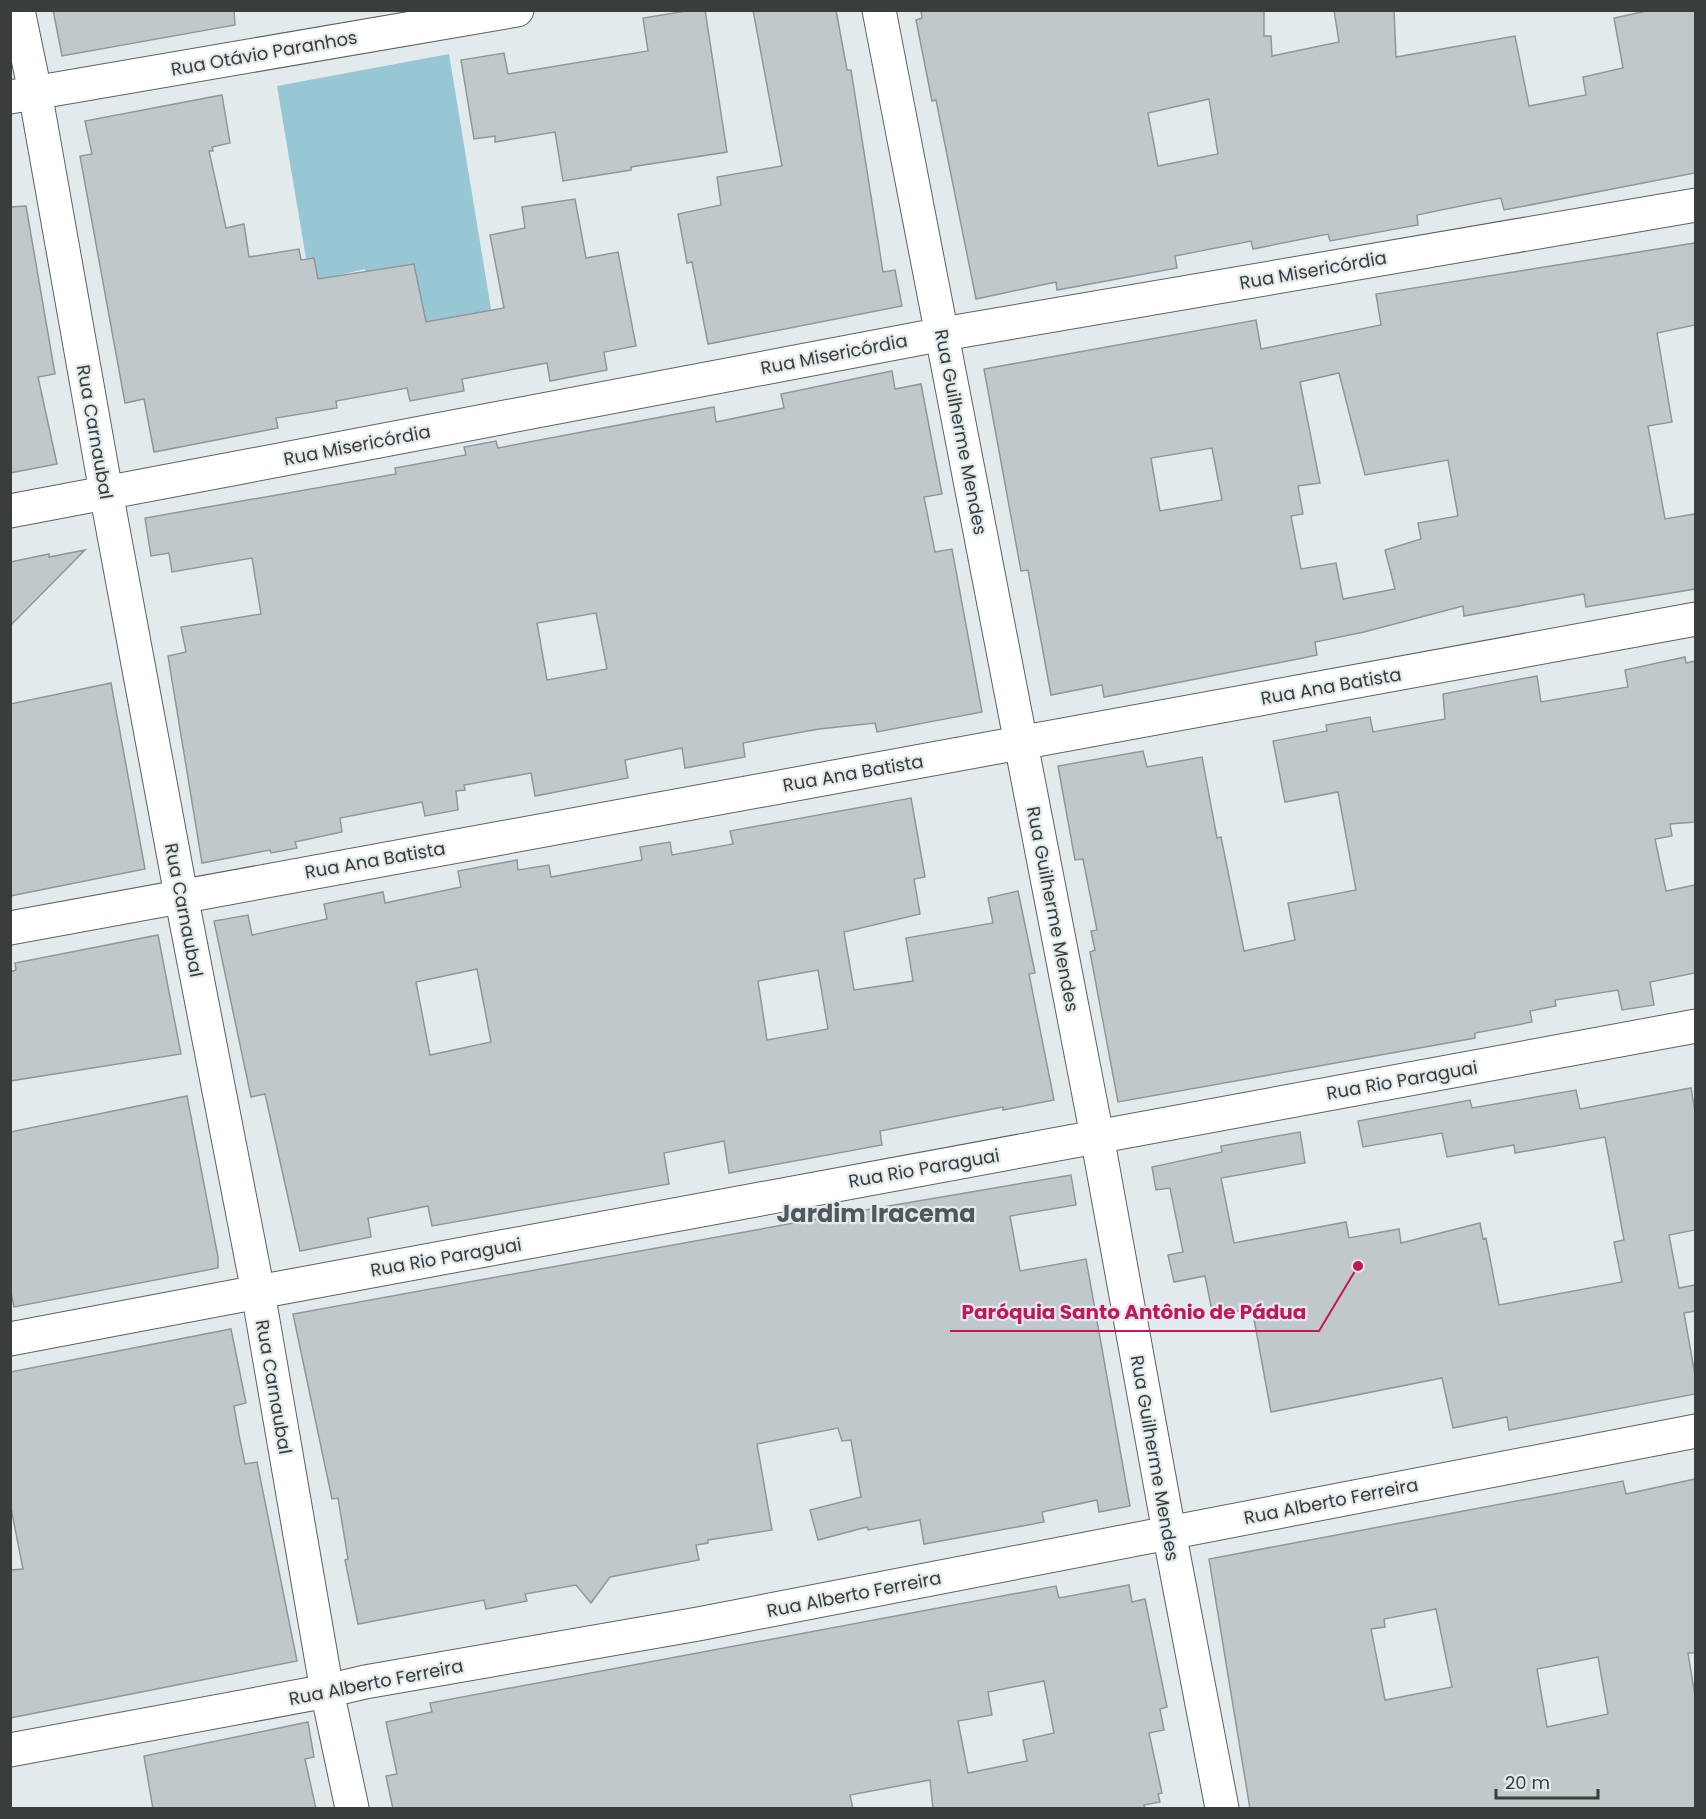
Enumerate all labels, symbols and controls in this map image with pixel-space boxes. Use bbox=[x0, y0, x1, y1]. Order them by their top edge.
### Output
street label: Rua Otávio Paranhos bbox=[169, 24, 359, 82]
street label: Rua Misericórdia bbox=[1237, 245, 1389, 295]
street label: Rua Guilherme Mendes bbox=[929, 327, 993, 537]
street label: Rua Misericórdia bbox=[758, 328, 910, 380]
street label: Rua Carnaubal bbox=[71, 363, 119, 501]
street label: Rua Misericórdia bbox=[281, 419, 433, 471]
street label: Rua Ana Batista bbox=[1259, 661, 1403, 711]
street label: Rua Ana Batista bbox=[781, 748, 925, 798]
street label: Rua Guilherme Mendes bbox=[1021, 804, 1085, 1014]
street label: Rua Ana Batista bbox=[303, 835, 447, 885]
street label: Rua Carnaubal bbox=[159, 841, 209, 979]
street label: Rua Rio Paraguai bbox=[1325, 1054, 1479, 1106]
street label: Rua Rio Paraguai bbox=[847, 1142, 1001, 1194]
district label: Jardim Iracema bbox=[777, 1197, 975, 1230]
street label: Rua Rio Paraguai bbox=[369, 1231, 523, 1283]
callout: Paróquia Santo Antônio de Pádua bbox=[950, 1293, 1319, 1331]
text: Paróquia Santo Antônio de Pádua bbox=[962, 1298, 1306, 1326]
street label: Rua Carnaubal bbox=[250, 1318, 298, 1456]
street label: Rua Guilherme Mendes bbox=[1125, 1353, 1185, 1563]
street label: Rua Alberto Ferreira bbox=[1242, 1472, 1420, 1530]
street label: Rua Alberto Ferreira bbox=[765, 1565, 943, 1623]
street label: Rua Alberto Ferreira bbox=[287, 1653, 465, 1711]
scale bar bbox=[1496, 1762, 1598, 1800]
text: 20 m bbox=[1505, 1770, 1550, 1795]

